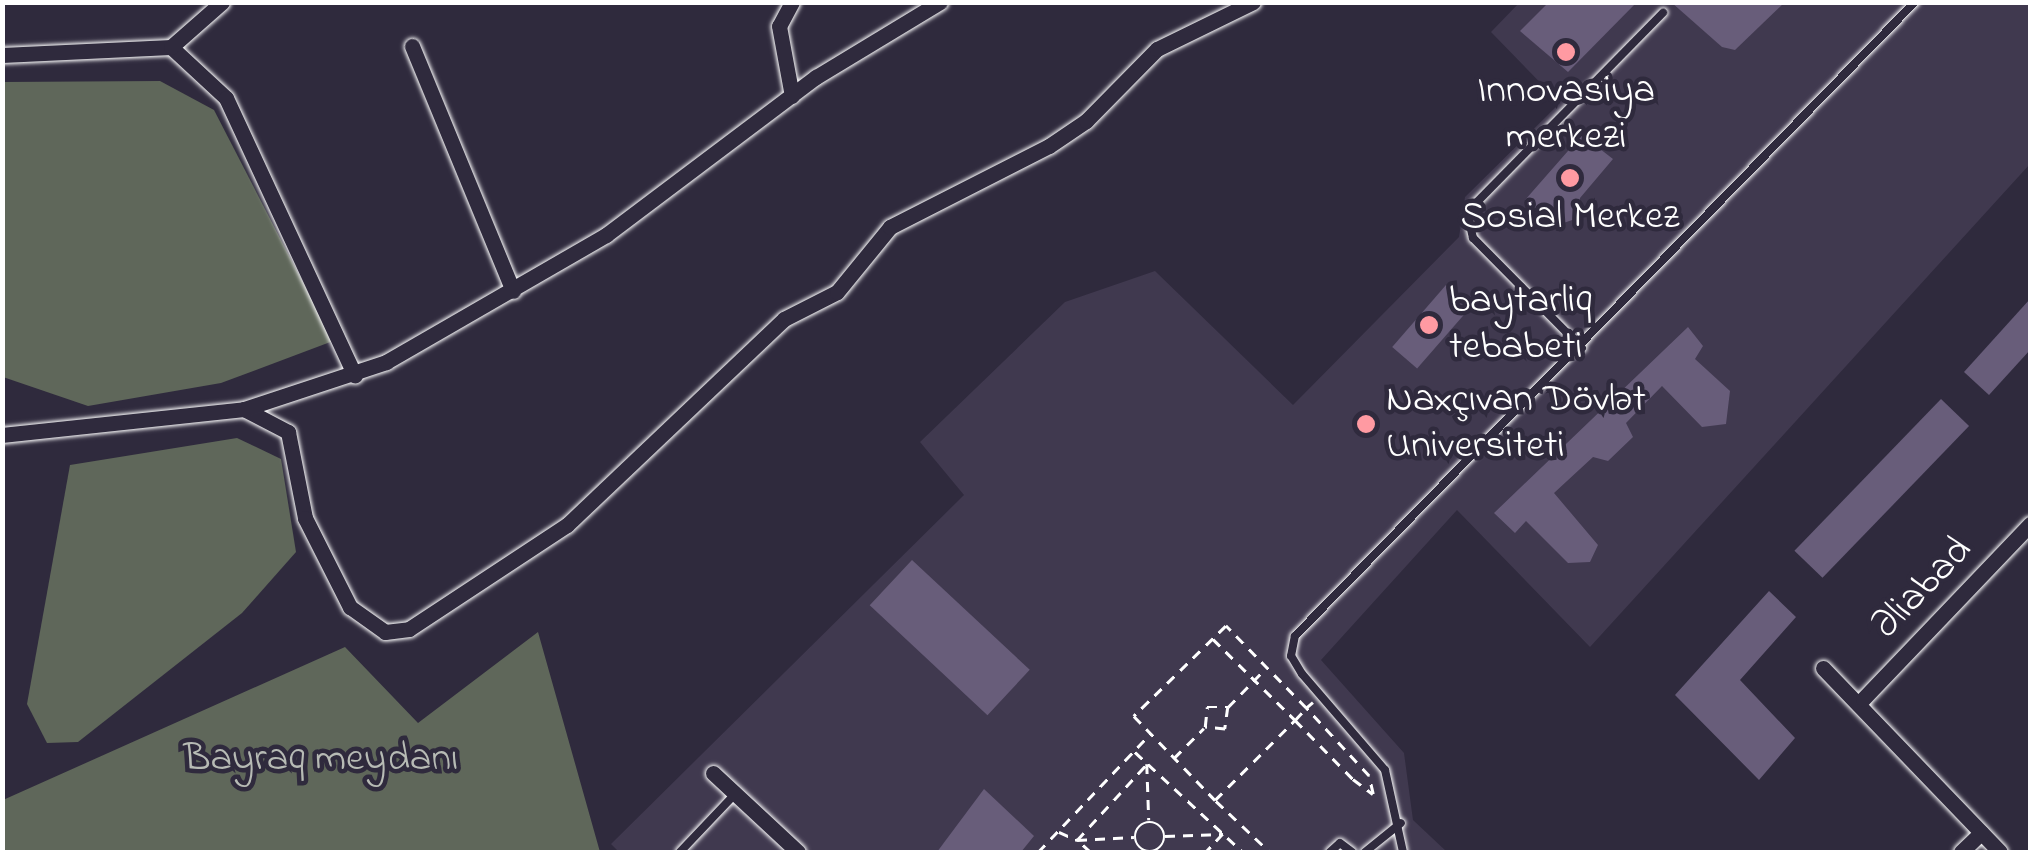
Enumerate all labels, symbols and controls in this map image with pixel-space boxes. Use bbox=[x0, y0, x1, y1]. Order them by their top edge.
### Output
marker: Innovasiya merkezi bbox=[1555, 41, 1577, 63]
place label: Innovasiya merkezi bbox=[1477, 68, 1655, 162]
marker: Sosial Merkez bbox=[1559, 167, 1581, 189]
place label: Sosial Merkez bbox=[1460, 194, 1680, 242]
place label: baytarliq tebabeti bbox=[1449, 278, 1592, 372]
marker: baytarliq tebabeti bbox=[1418, 314, 1440, 336]
place label: Naxçıvan Dövlət Universiteti bbox=[1386, 377, 1646, 471]
marker: Naxçıvan Dövlət Universiteti bbox=[1355, 413, 1377, 435]
street label: Əliabad bbox=[1863, 528, 1983, 650]
park label: Bayraq meydanı bbox=[184, 736, 458, 784]

